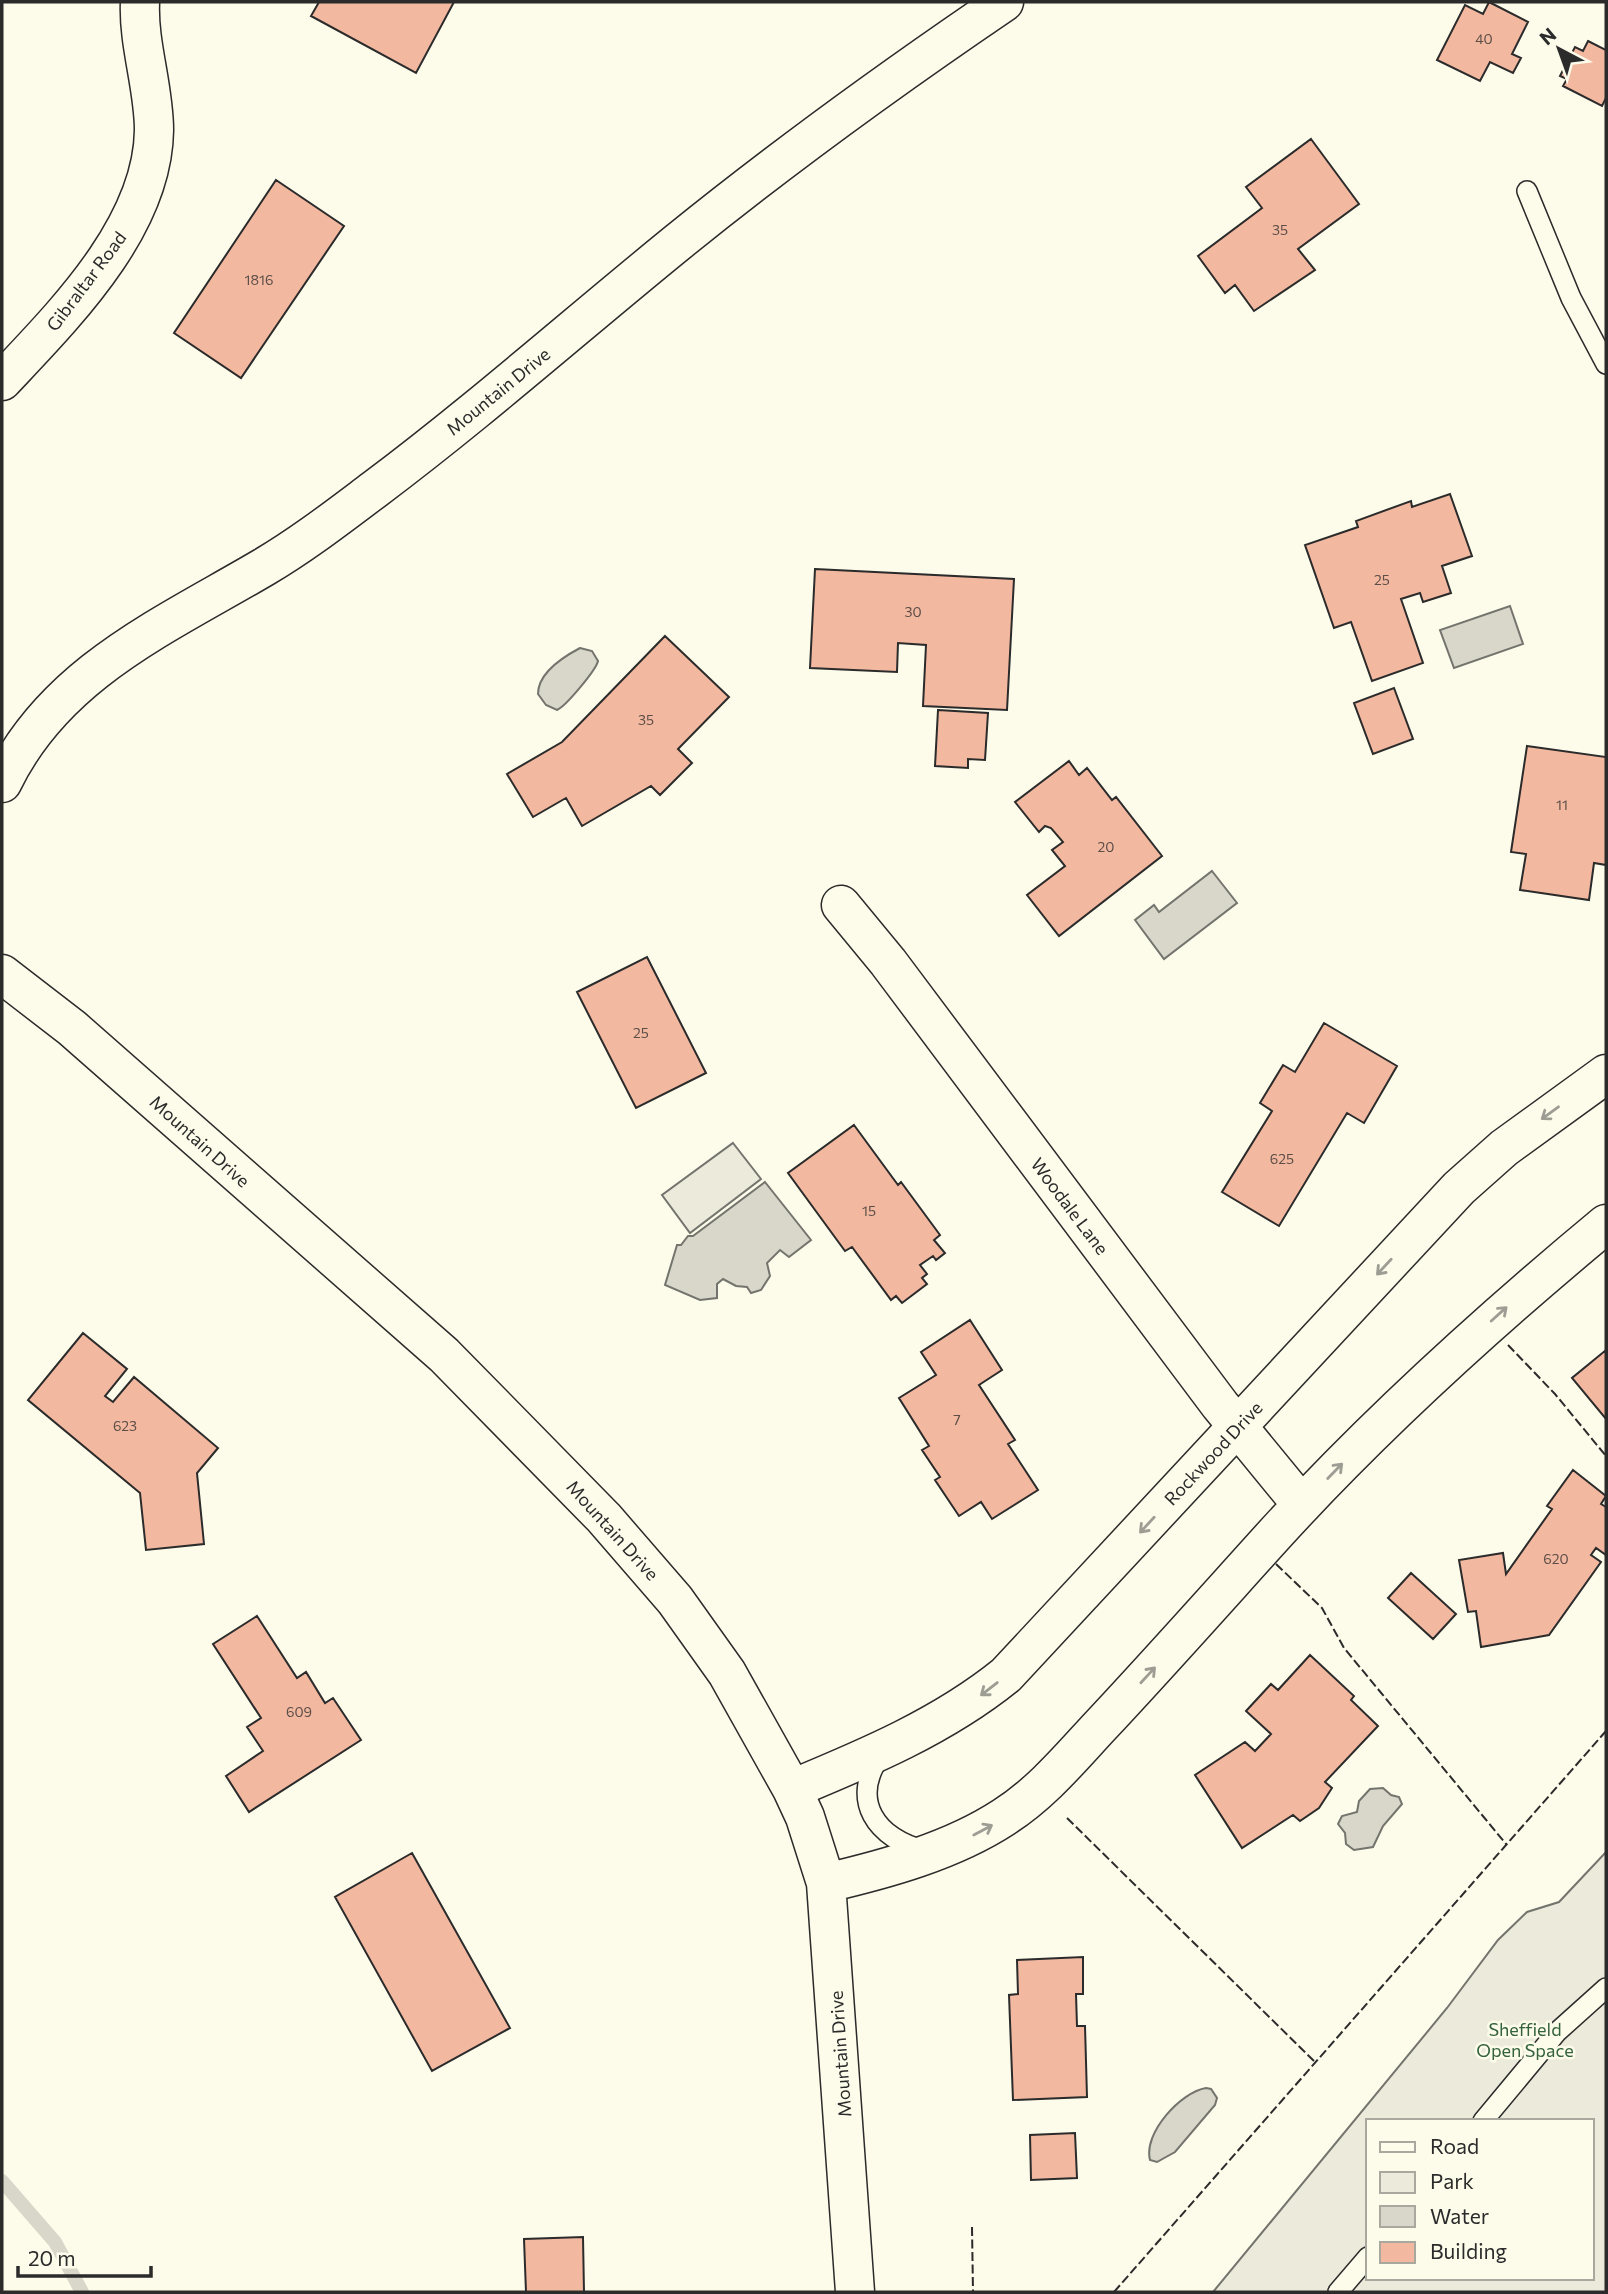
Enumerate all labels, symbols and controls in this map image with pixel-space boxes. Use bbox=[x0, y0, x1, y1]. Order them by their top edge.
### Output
north arrow bbox=[1524, 14, 1594, 84]
text: N bbox=[1535, 22, 1560, 49]
house number: 40 bbox=[1475, 30, 1493, 47]
house number: 35 bbox=[1272, 221, 1288, 238]
street label: Gibraltar Road bbox=[41, 227, 131, 335]
house number: 1816 bbox=[245, 271, 273, 288]
street label: Mountain Drive bbox=[442, 342, 554, 440]
house number: 25 bbox=[1374, 571, 1390, 588]
house number: 30 bbox=[904, 603, 922, 620]
house number: 35 bbox=[638, 711, 654, 728]
house number: 11 bbox=[1556, 796, 1568, 813]
house number: 20 bbox=[1098, 838, 1114, 855]
house number: 25 bbox=[633, 1024, 649, 1041]
street label: Mountain Drive bbox=[145, 1090, 255, 1192]
one-way arrow bbox=[1541, 1106, 1560, 1120]
house number: 625 bbox=[1270, 1150, 1294, 1167]
street label: Woodale Lane bbox=[1026, 1153, 1114, 1259]
house number: 15 bbox=[862, 1202, 876, 1219]
one-way arrow bbox=[1375, 1258, 1392, 1275]
one-way arrow bbox=[1490, 1305, 1507, 1322]
street label: Rockwood Drive bbox=[1159, 1397, 1267, 1509]
house number: 7 bbox=[953, 1411, 961, 1428]
house number: 623 bbox=[113, 1417, 137, 1434]
one-way arrow bbox=[1326, 1463, 1343, 1480]
street label: Mountain Drive bbox=[562, 1475, 664, 1585]
one-way arrow bbox=[1139, 1516, 1155, 1534]
house number: 620 bbox=[1543, 1550, 1569, 1567]
one-way arrow bbox=[1139, 1667, 1156, 1684]
one-way arrow bbox=[981, 1681, 999, 1696]
house number: 609 bbox=[286, 1703, 312, 1720]
one-way arrow bbox=[972, 1823, 993, 1836]
street label: Mountain Drive bbox=[825, 1990, 855, 2118]
park label: Sheffield Open Space bbox=[1476, 2018, 1574, 2061]
legend bbox=[1366, 2119, 1594, 2280]
text: Road bbox=[1430, 2133, 1479, 2158]
text: Park bbox=[1430, 2168, 1474, 2193]
text: Water bbox=[1430, 2203, 1489, 2228]
scale bar bbox=[18, 2234, 150, 2278]
text: Building bbox=[1430, 2238, 1507, 2263]
text: 20 m bbox=[28, 2245, 76, 2270]

